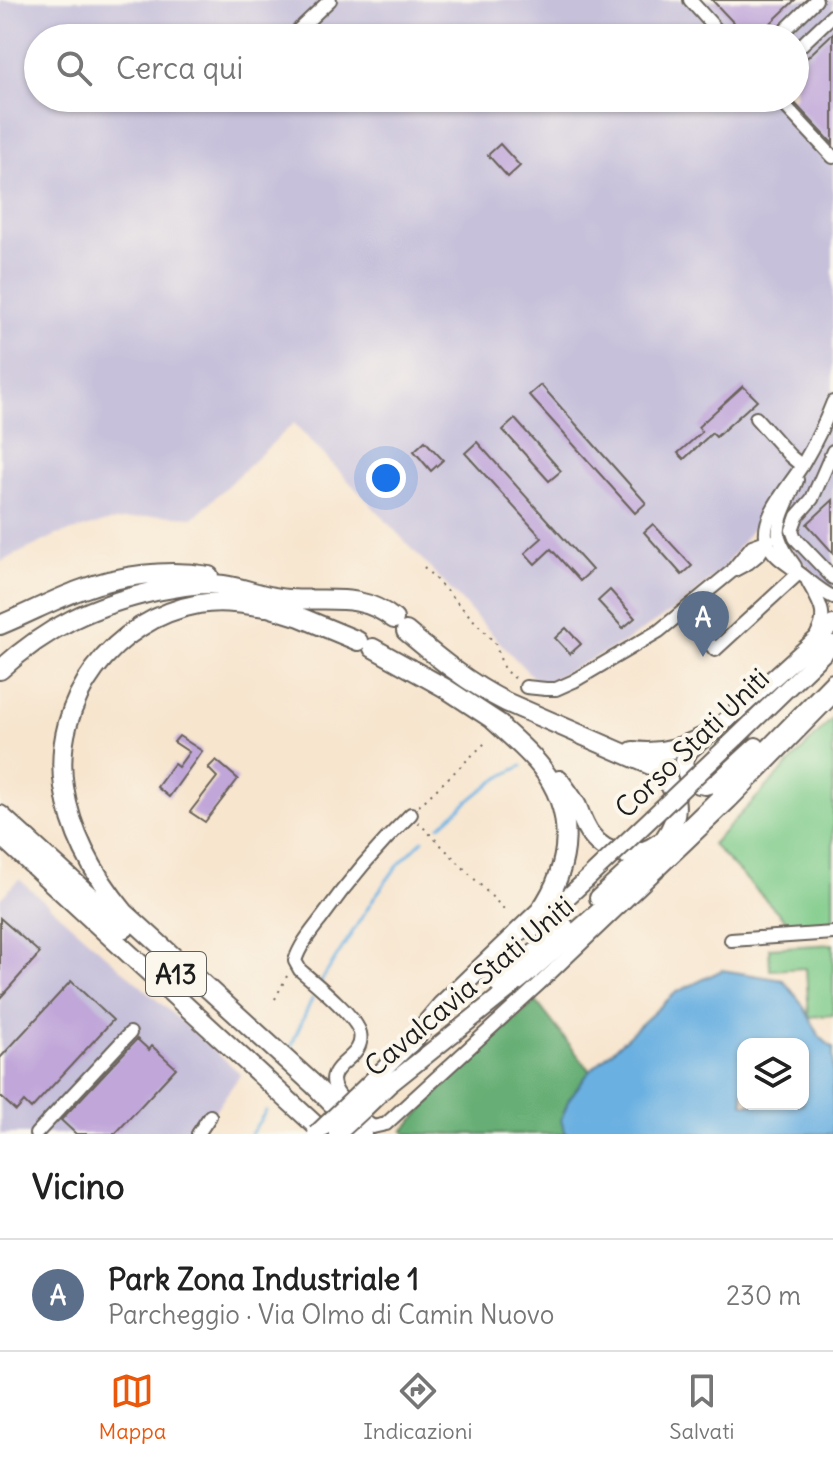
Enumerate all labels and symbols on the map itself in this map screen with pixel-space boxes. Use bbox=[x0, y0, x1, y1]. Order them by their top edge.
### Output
your location bbox=[366, 458, 406, 498]
pin: A bbox=[677, 591, 729, 657]
street label: Corso Stati Uniti bbox=[607, 660, 777, 826]
street label: Cavalcavia Stati Uniti bbox=[357, 888, 581, 1084]
road number: A13 bbox=[146, 952, 206, 996]

